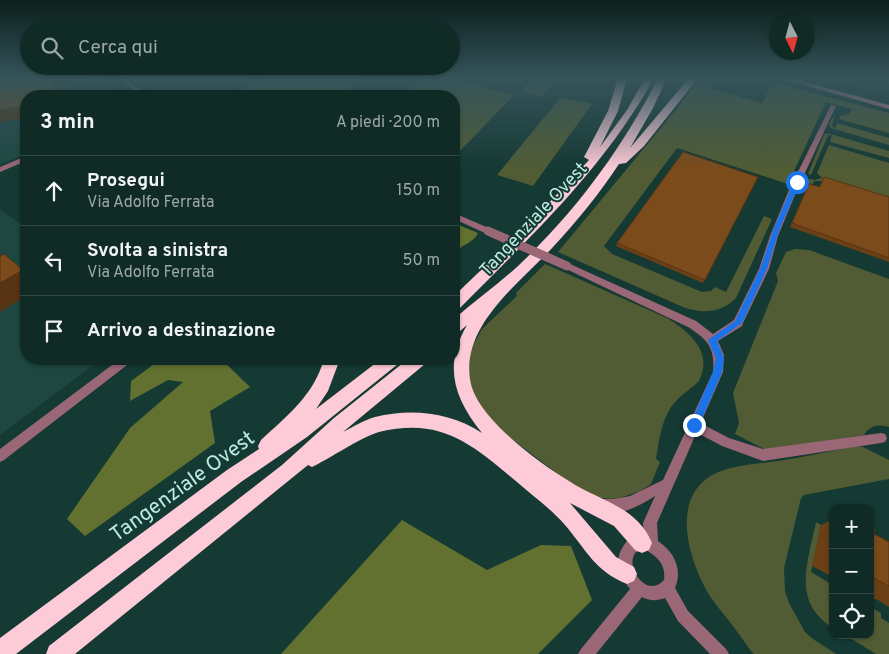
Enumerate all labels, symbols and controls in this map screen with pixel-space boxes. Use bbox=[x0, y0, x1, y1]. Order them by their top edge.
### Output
north arrow bbox=[769, 15, 814, 60]
search box bbox=[20, 20, 460, 75]
icon: search bbox=[38, 34, 66, 62]
text: Cerca qui bbox=[78, 36, 158, 60]
text: 3 min bbox=[40, 109, 95, 136]
text: A piedi · 200 m bbox=[336, 113, 440, 133]
street label: Tangenziale Ovest bbox=[475, 158, 593, 282]
text: Prosegui bbox=[87, 169, 165, 193]
route start bbox=[786, 171, 809, 194]
icon: ahead bbox=[40, 177, 68, 205]
text: 150 m bbox=[397, 181, 440, 201]
text: Via Adolfo Ferrata bbox=[87, 193, 214, 213]
text: Svolta a sinistra bbox=[87, 239, 228, 263]
icon: left bbox=[40, 247, 68, 275]
text: 50 m bbox=[403, 251, 440, 271]
text: Via Adolfo Ferrata bbox=[87, 263, 214, 283]
icon: arrive bbox=[40, 317, 68, 345]
text: Arrivo a destinazione bbox=[87, 319, 276, 343]
route end bbox=[683, 414, 706, 437]
street label: Tangenziale Ovest bbox=[105, 426, 261, 549]
map controls bbox=[829, 504, 874, 639]
button: + bbox=[829, 504, 874, 549]
button: − bbox=[829, 549, 874, 594]
button: locate bbox=[829, 594, 874, 639]

